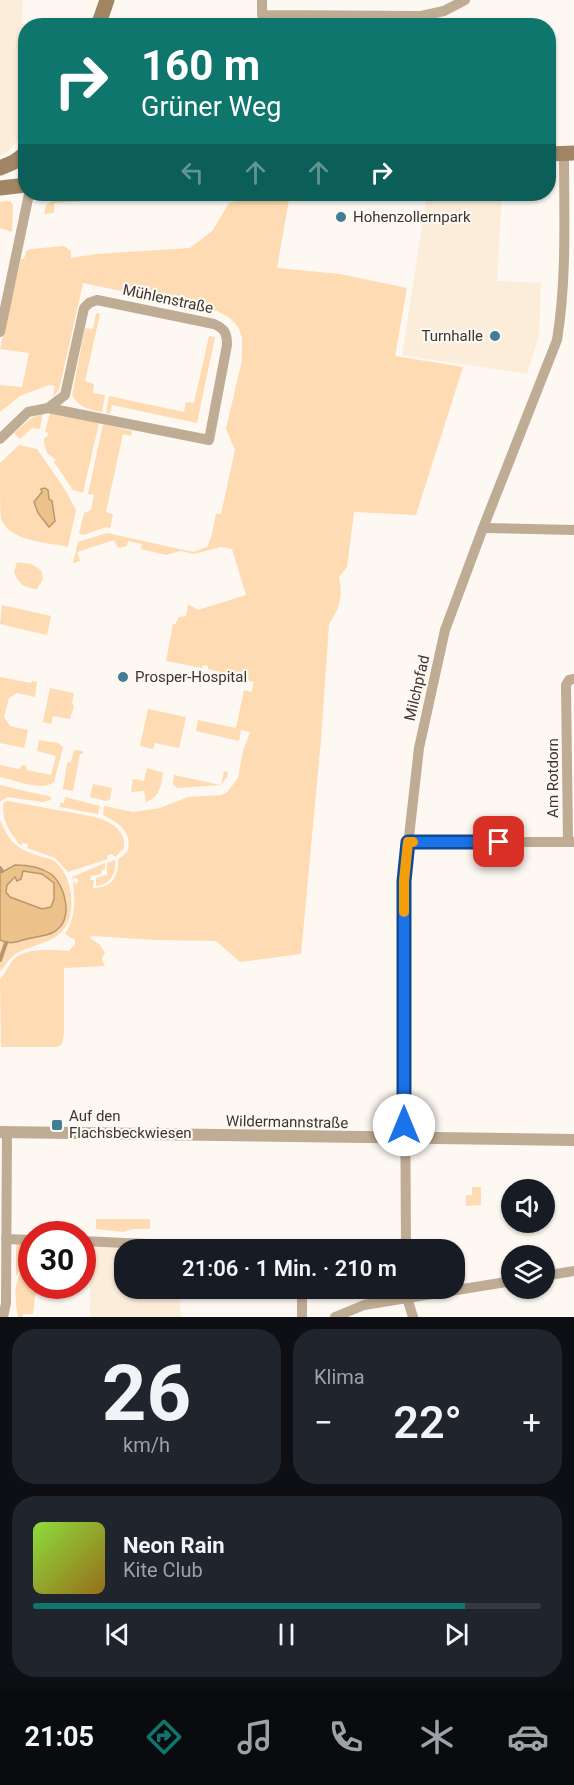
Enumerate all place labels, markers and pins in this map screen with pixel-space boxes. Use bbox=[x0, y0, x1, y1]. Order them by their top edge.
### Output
place label: Hohenzollernpark bbox=[353, 208, 471, 226]
marker: Hohenzollernpark bbox=[334, 210, 348, 224]
place label: Turnhalle bbox=[421, 327, 483, 345]
marker: Turnhalle bbox=[488, 329, 502, 343]
place label: Prosper-Hospital bbox=[135, 668, 247, 686]
marker: Prosper-Hospital bbox=[116, 670, 130, 684]
pin bbox=[473, 816, 524, 867]
place label: Auf den Flachsbeckwiesen bbox=[69, 1107, 192, 1142]
marker: Auf den Flachsbeckwiesen bbox=[50, 1118, 64, 1132]

